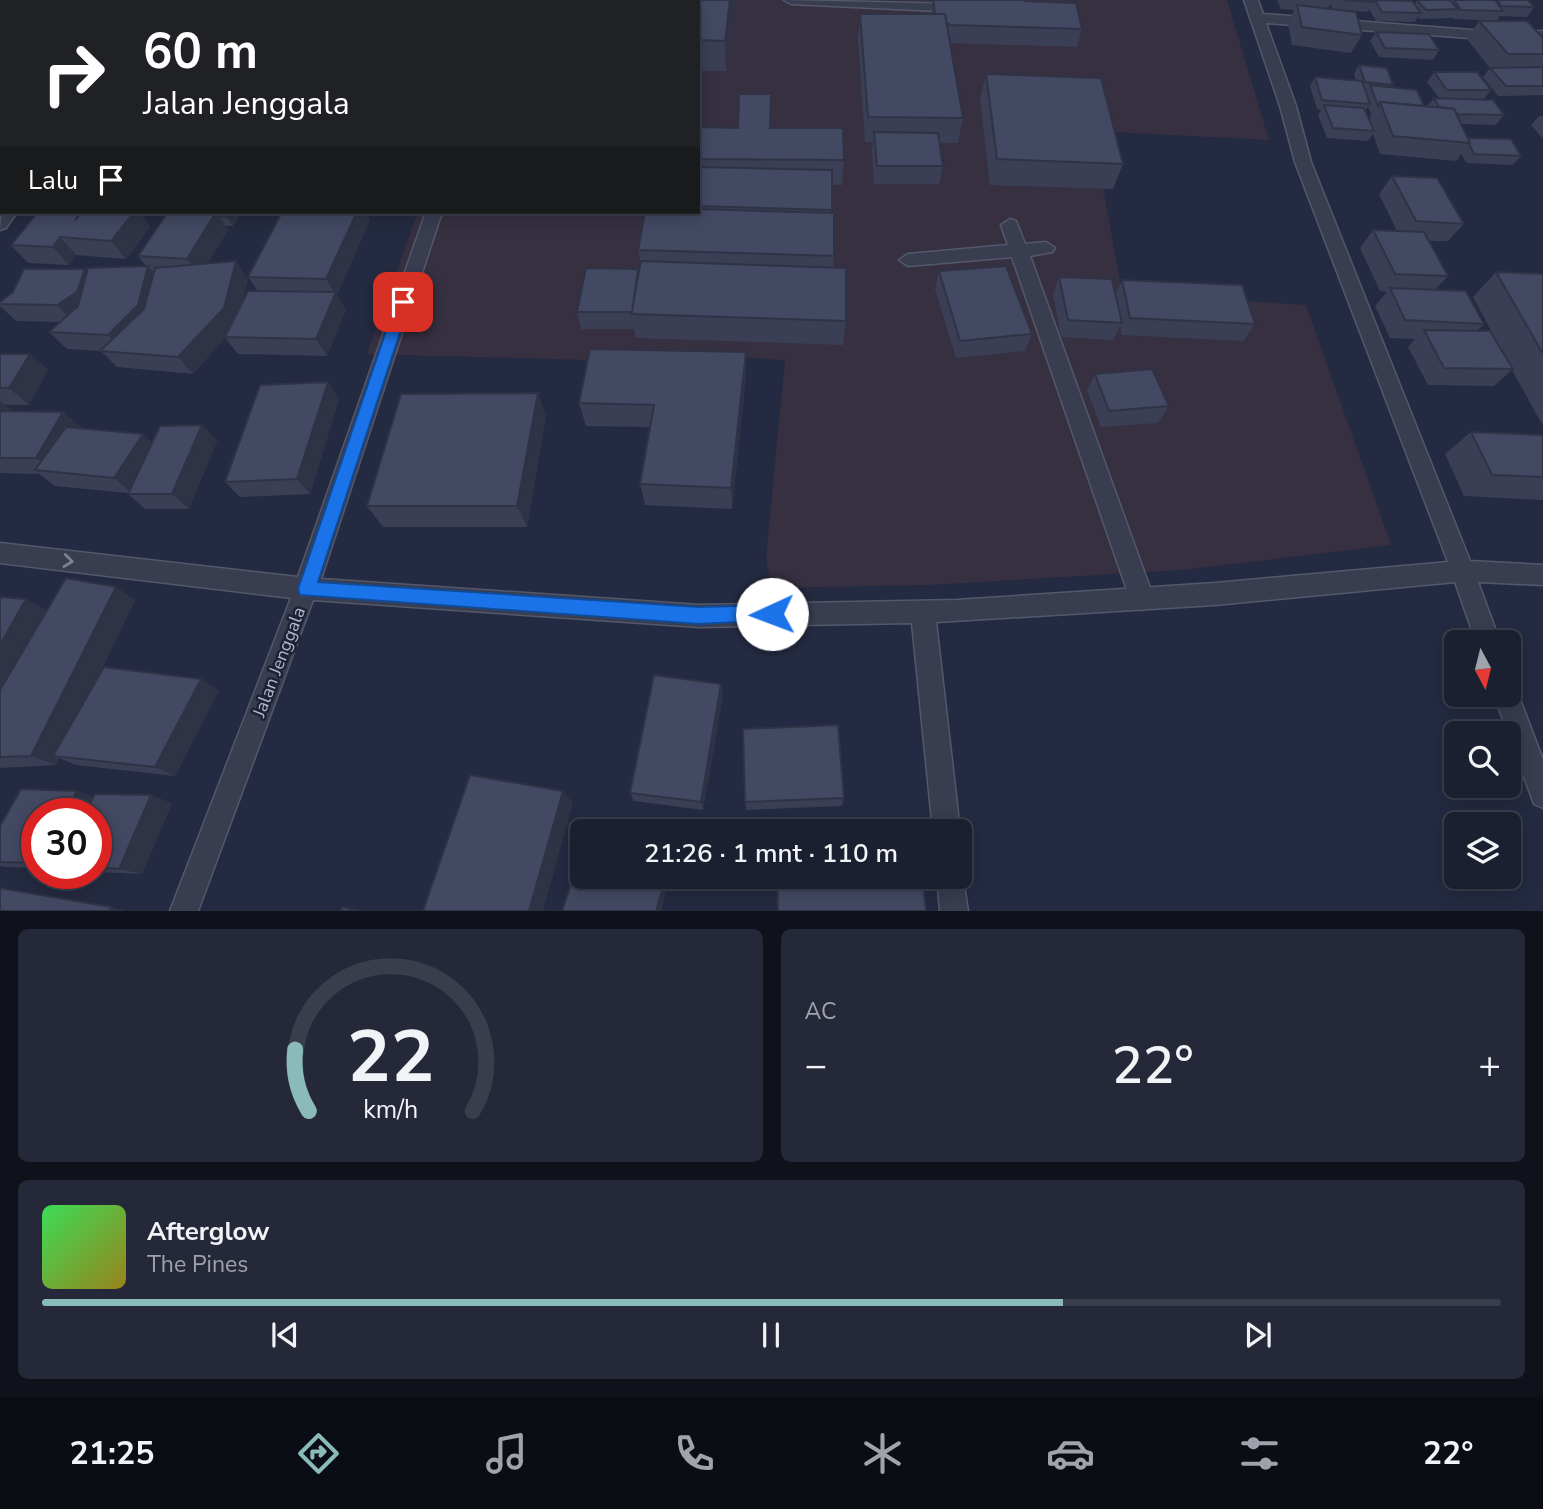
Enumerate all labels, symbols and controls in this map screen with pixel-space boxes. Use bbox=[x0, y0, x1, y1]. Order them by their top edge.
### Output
text: 60 m bbox=[143, 18, 258, 85]
icon: right bbox=[28, 28, 119, 119]
text: Jalan Jenggala bbox=[143, 82, 350, 125]
icon: arrive bbox=[92, 161, 130, 199]
text: Lalu bbox=[28, 163, 78, 198]
pin bbox=[373, 272, 433, 332]
icon: arrive bbox=[384, 283, 422, 321]
one-way arrow bbox=[62, 554, 74, 569]
position arrow bbox=[735, 577, 809, 651]
street label: Jalan Jenggala bbox=[247, 603, 311, 721]
north arrow bbox=[1444, 630, 1521, 707]
map controls bbox=[1444, 630, 1521, 889]
button: search bbox=[1444, 721, 1521, 798]
speed limit sign: 30 bbox=[21, 798, 112, 889]
button: layers bbox=[1444, 812, 1521, 889]
text: 21:26 · 1 mnt · 110 m bbox=[644, 836, 898, 871]
text: AC bbox=[805, 996, 836, 1027]
text: 22 bbox=[347, 1008, 434, 1108]
text: 22° bbox=[1112, 1030, 1194, 1101]
text: − bbox=[805, 1040, 827, 1091]
text: + bbox=[1478, 1040, 1501, 1091]
text: km/h bbox=[363, 1093, 418, 1127]
text: Afterglow bbox=[147, 1214, 270, 1249]
text: The Pines bbox=[147, 1249, 248, 1280]
icon: previous bbox=[266, 1316, 304, 1354]
icon: pause bbox=[752, 1316, 790, 1354]
icon: next bbox=[1239, 1316, 1277, 1354]
icon: directions bbox=[294, 1429, 343, 1478]
icon: music bbox=[482, 1429, 531, 1478]
icon: phone bbox=[670, 1429, 719, 1478]
icon: climate bbox=[858, 1429, 907, 1478]
icon: car bbox=[1046, 1429, 1095, 1478]
icon: filters bbox=[1235, 1429, 1284, 1478]
text: 21:25 bbox=[70, 1432, 154, 1475]
text: 22° bbox=[1423, 1432, 1473, 1475]

